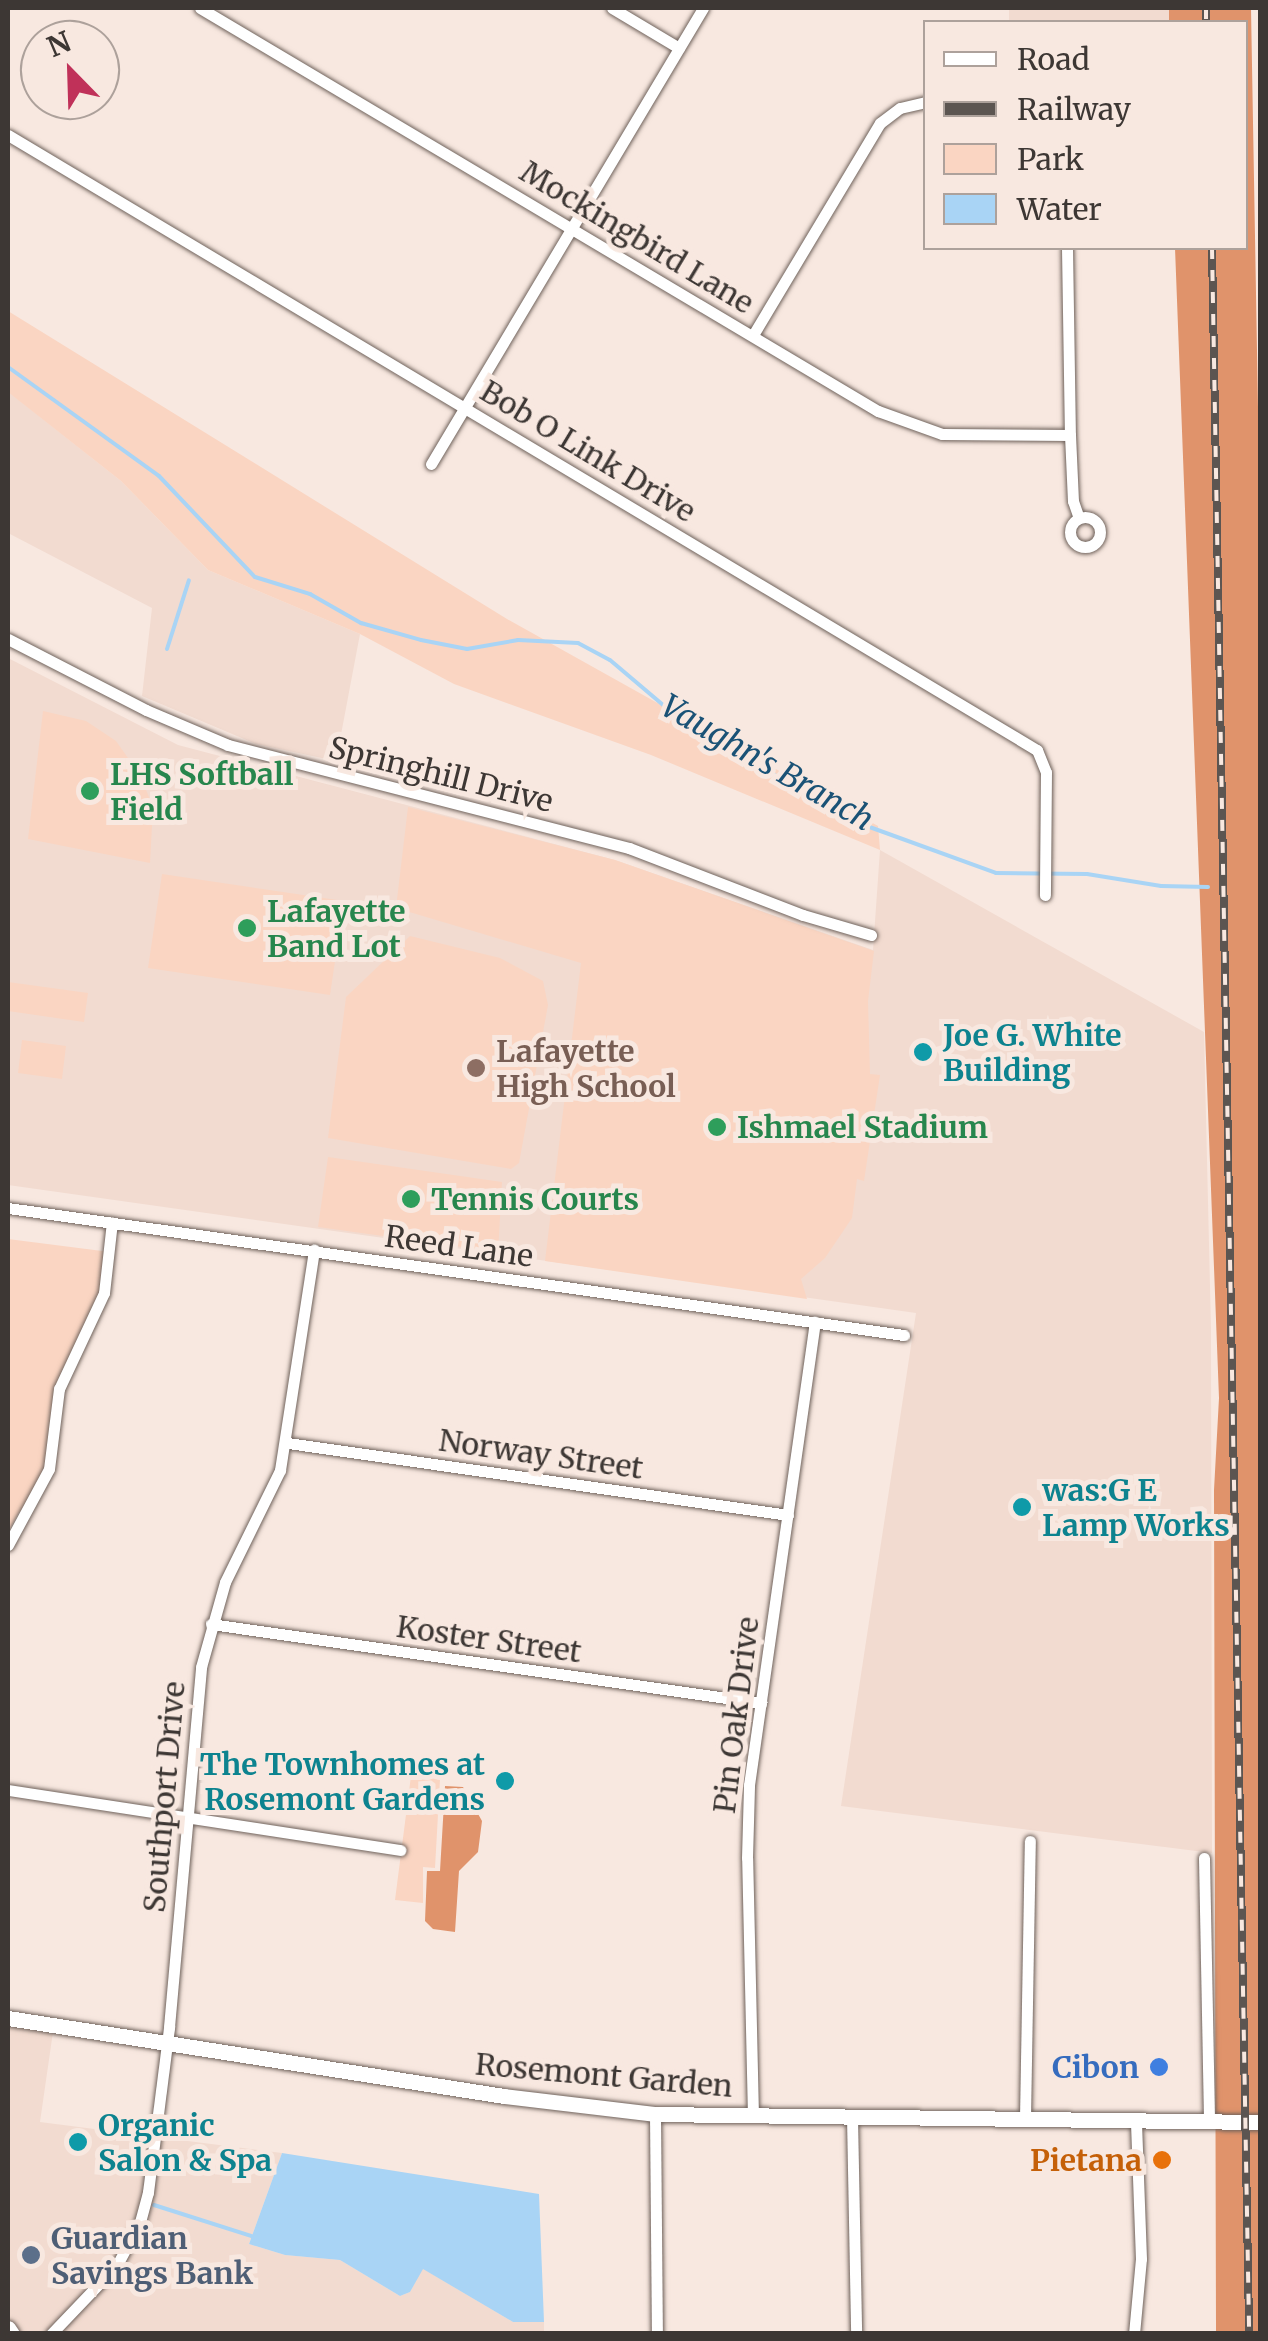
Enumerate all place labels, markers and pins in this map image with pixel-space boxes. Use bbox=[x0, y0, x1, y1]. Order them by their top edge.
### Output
place label: LHS Softball Field bbox=[110, 756, 293, 826]
marker: LHS Softball Field bbox=[79, 780, 101, 802]
place label: Lafayette Band Lot bbox=[267, 893, 406, 964]
marker: Lafayette Band Lot bbox=[236, 917, 258, 939]
place label: Joe G. White Building bbox=[943, 1017, 1121, 1088]
place label: Lafayette High School bbox=[496, 1033, 676, 1104]
marker: Joe G. White Building bbox=[912, 1041, 934, 1063]
marker: Lafayette High School bbox=[465, 1057, 487, 1079]
place label: Ishmael Stadium bbox=[737, 1109, 988, 1145]
marker: Ishmael Stadium bbox=[706, 1116, 728, 1138]
place label: Tennis Courts bbox=[431, 1181, 639, 1217]
marker: Tennis Courts bbox=[400, 1188, 422, 1210]
place label: was:G E Lamp Works bbox=[1042, 1472, 1230, 1542]
marker: was:G E Lamp Works bbox=[1011, 1496, 1033, 1518]
place label: The Townhomes at Rosemont Gardens bbox=[200, 1746, 485, 1816]
marker: The Townhomes at Rosemont Gardens bbox=[494, 1770, 516, 1792]
place label: Cibon bbox=[1052, 2049, 1139, 2085]
marker: Cibon bbox=[1148, 2056, 1170, 2078]
place label: Organic Salon & Spa bbox=[98, 2107, 272, 2178]
marker: Organic Salon & Spa bbox=[67, 2131, 89, 2153]
place label: Pietana bbox=[1030, 2142, 1142, 2178]
marker: Pietana bbox=[1151, 2149, 1173, 2171]
place label: Guardian Savings Bank bbox=[51, 2220, 253, 2290]
marker: Guardian Savings Bank bbox=[20, 2244, 42, 2266]

